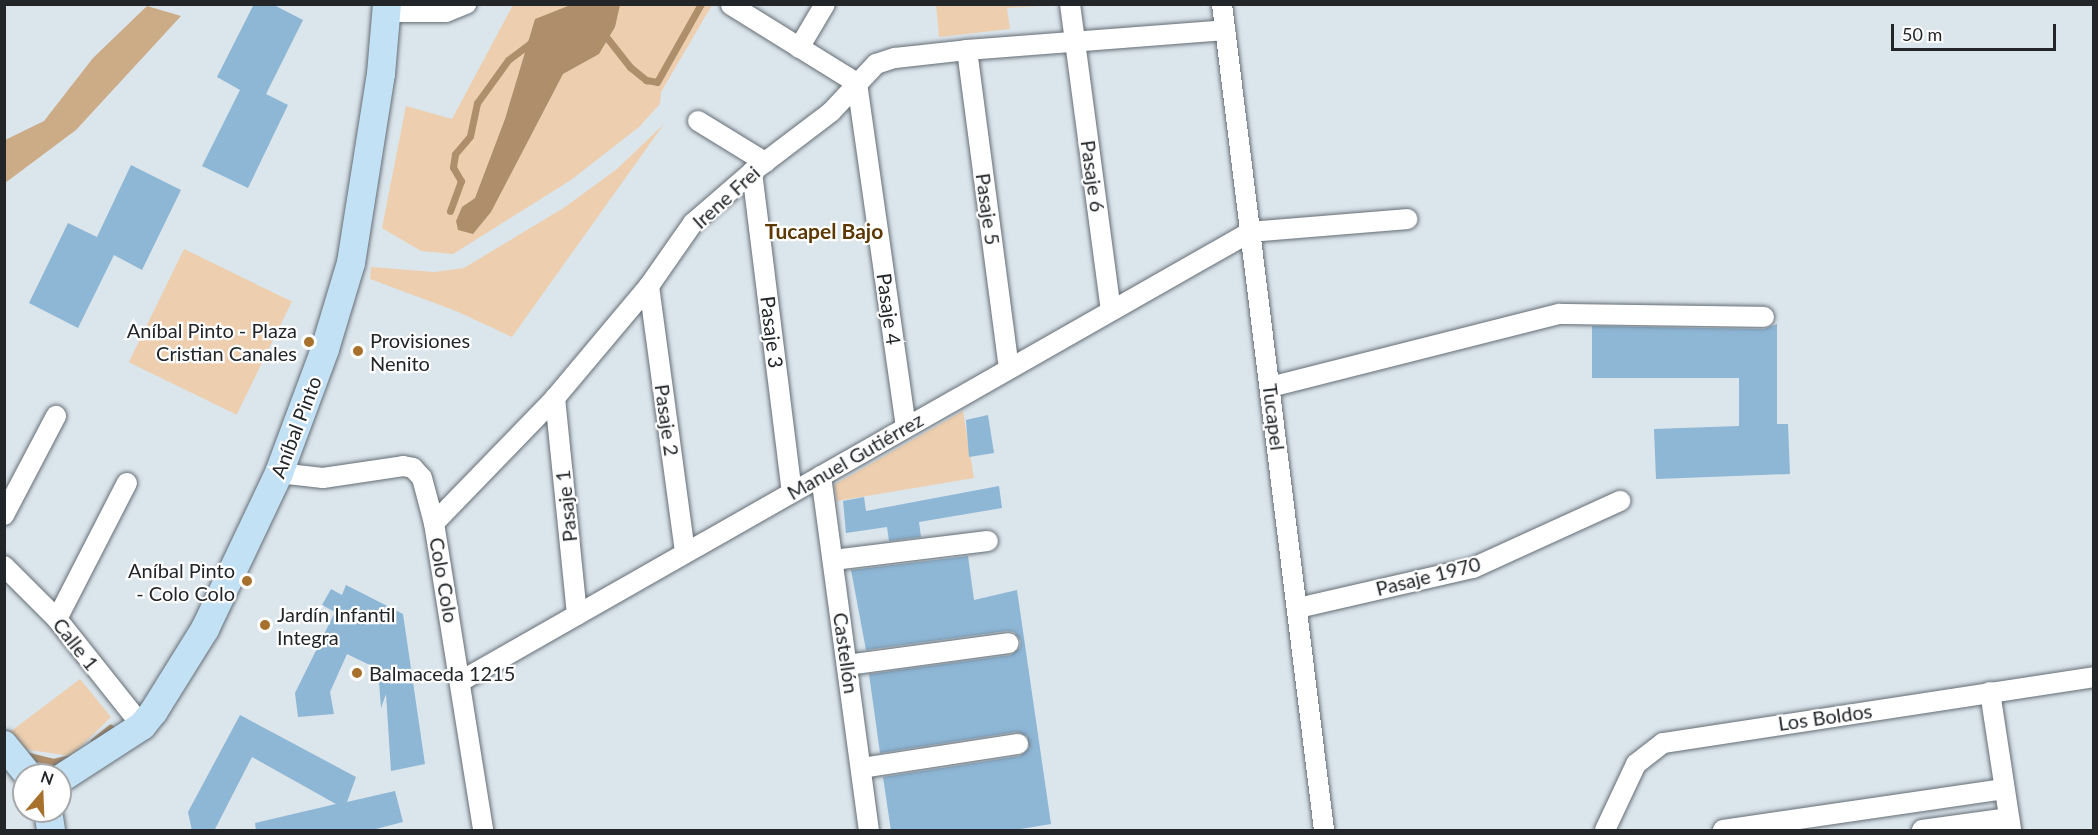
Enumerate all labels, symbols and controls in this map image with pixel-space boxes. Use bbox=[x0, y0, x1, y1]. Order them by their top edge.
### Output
scale bar bbox=[1894, 12, 2059, 50]
text: 50 m bbox=[1902, 23, 1942, 45]
street label: Pasaje 6 bbox=[1076, 139, 1110, 213]
street label: Irene Frei bbox=[687, 161, 765, 233]
street label: Pasaje 5 bbox=[971, 172, 1005, 246]
district label: Tucapel Bajo bbox=[765, 218, 883, 244]
street label: Pasaje 4 bbox=[872, 272, 906, 346]
street label: Pasaje 3 bbox=[756, 295, 788, 369]
place label: Aníbal Pinto - Plaza Cristian Canales bbox=[127, 318, 297, 365]
place label: Provisiones Nenito bbox=[370, 328, 470, 375]
marker: Aníbal Pinto - Plaza Cristian Canales bbox=[302, 335, 316, 349]
marker: Provisiones Nenito bbox=[351, 344, 365, 358]
street label: Aníbal Pinto bbox=[266, 373, 326, 481]
street label: Tucapel bbox=[1258, 382, 1290, 452]
street label: Pasaje 2 bbox=[650, 383, 684, 457]
street label: Manuel Gutiérrez bbox=[783, 407, 927, 505]
street label: Pasaje 1 bbox=[550, 469, 582, 543]
street label: Colo Colo bbox=[425, 535, 463, 625]
street label: Pasaje 1970 bbox=[1373, 551, 1483, 601]
place label: Aníbal Pinto - Colo Colo bbox=[128, 558, 235, 605]
marker: Aníbal Pinto - Colo Colo bbox=[240, 574, 254, 588]
place label: Jardín Infantil Integra bbox=[277, 602, 396, 649]
street label: Castellón bbox=[828, 611, 864, 695]
street label: Calle 1 bbox=[48, 613, 104, 675]
marker: Jardín Infantil Integra bbox=[258, 618, 272, 632]
place label: Balmaceda 1215 bbox=[369, 661, 515, 685]
marker: Balmaceda 1215 bbox=[350, 666, 364, 680]
street label: Los Boldos bbox=[1776, 699, 1874, 735]
north arrow bbox=[12, 763, 72, 823]
text: N bbox=[38, 766, 56, 788]

